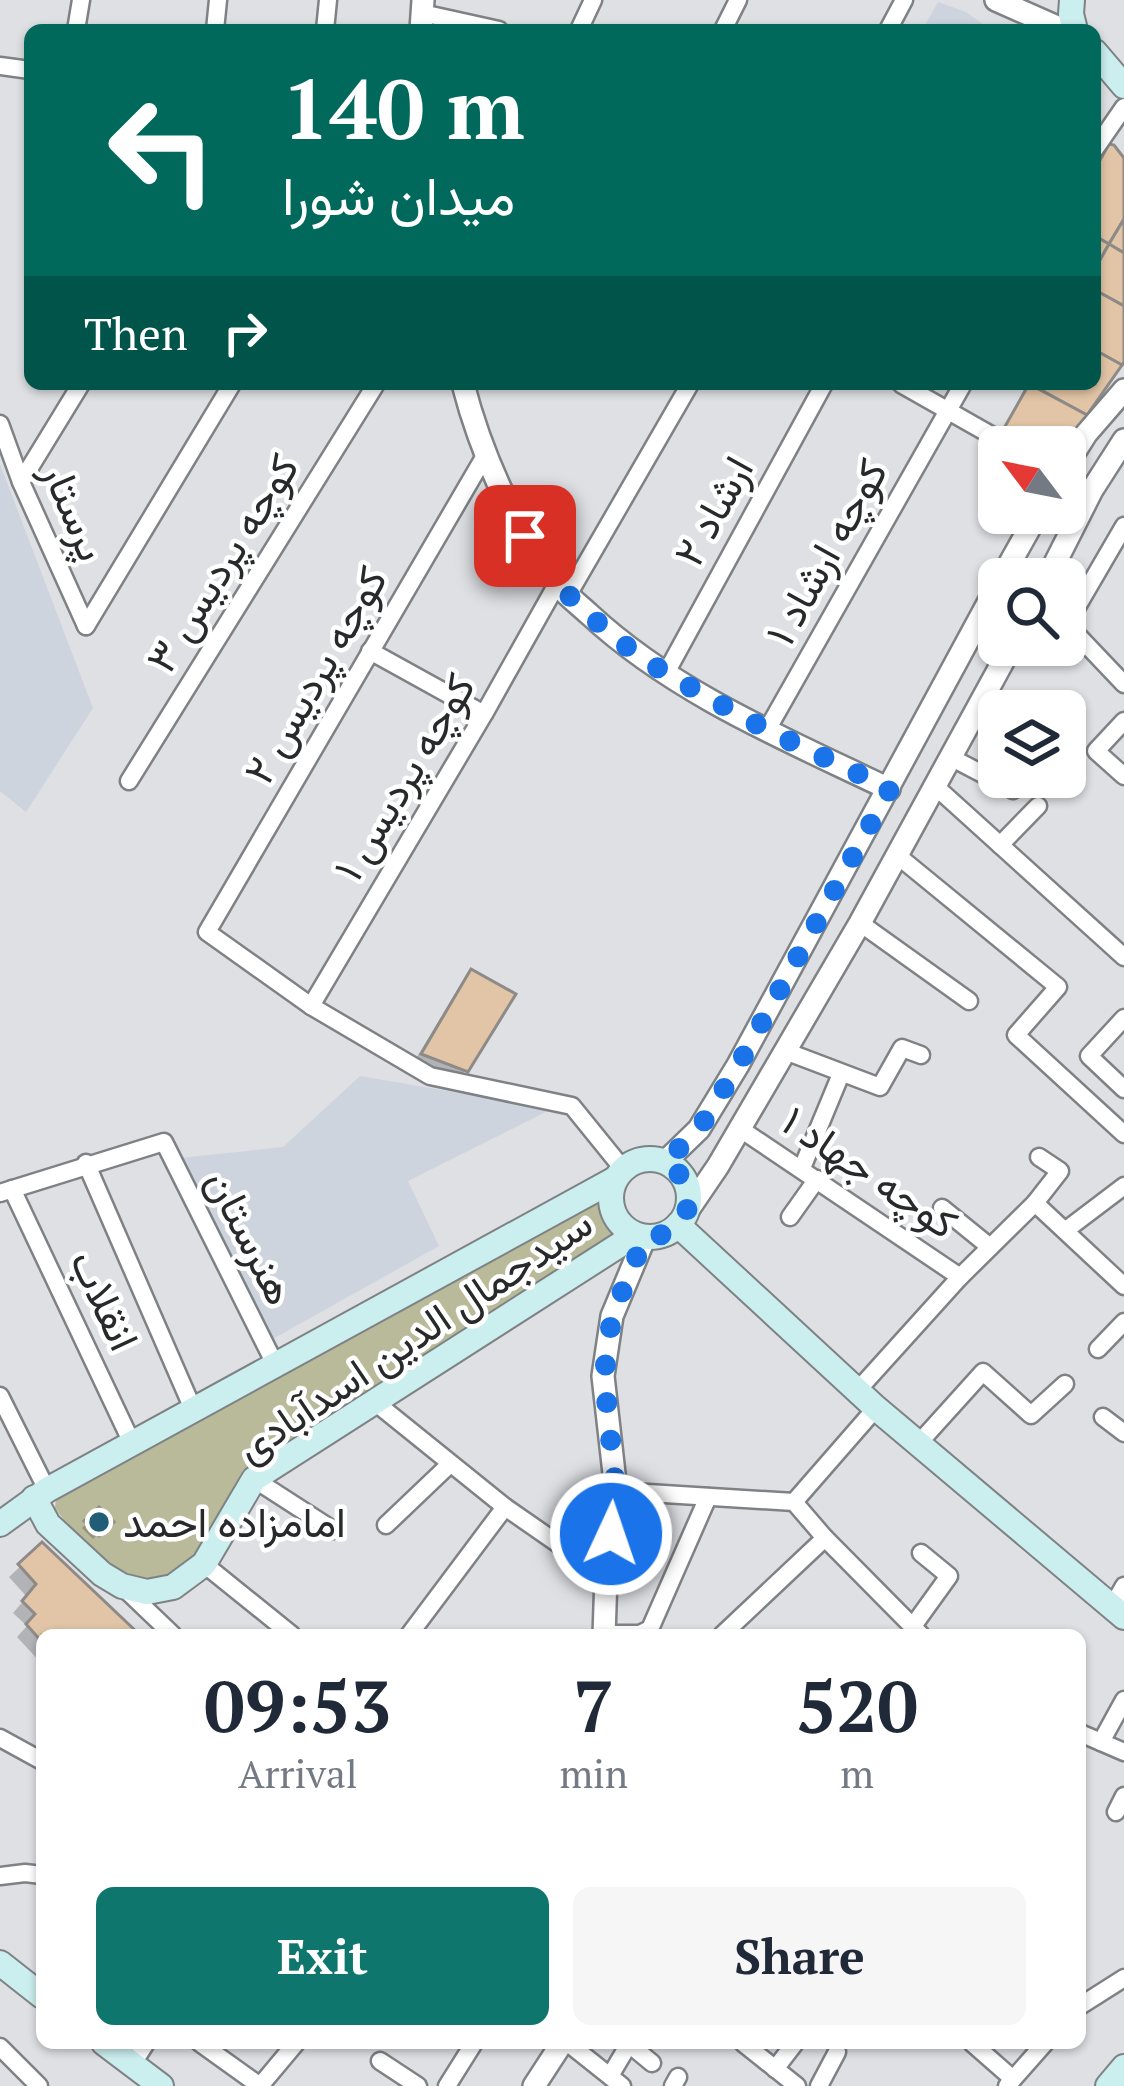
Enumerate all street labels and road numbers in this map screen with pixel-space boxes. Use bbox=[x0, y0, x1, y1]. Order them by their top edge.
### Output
street label: کوچه پردیس ۳ bbox=[132, 443, 312, 683]
street label: ارشاد ۲ bbox=[659, 446, 765, 575]
street label: کوچه ارشاد ۱ bbox=[751, 448, 901, 656]
street label: پرستار bbox=[28, 452, 122, 569]
street label: کوچه پردیس ۲ bbox=[229, 556, 401, 794]
street label: کوچه پردیس ۱ bbox=[319, 662, 489, 892]
street label: کوچه جهاد ۱ bbox=[771, 1092, 969, 1252]
street label: هنرستان bbox=[194, 1159, 310, 1314]
street label: سیدجمال الدین اسدآبادی bbox=[224, 1194, 602, 1474]
street label: انقلاب bbox=[58, 1240, 153, 1359]

